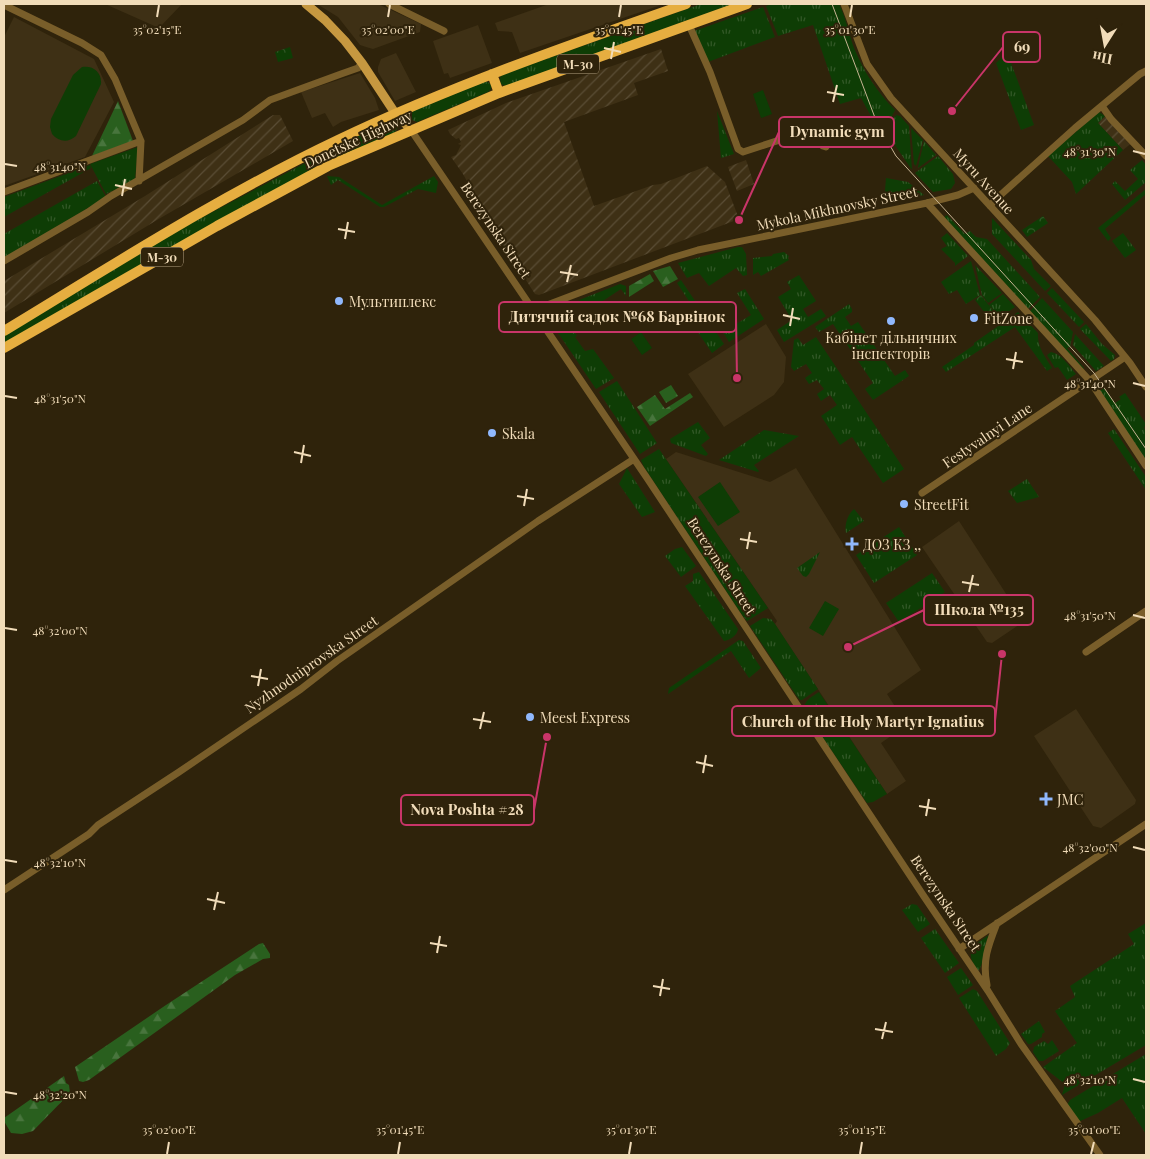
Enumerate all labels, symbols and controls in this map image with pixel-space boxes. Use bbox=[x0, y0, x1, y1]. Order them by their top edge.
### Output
north arrow bbox=[1080, 20, 1130, 70]
text: 35°02'15"E bbox=[132, 21, 182, 37]
text: 35°02'00"E bbox=[361, 21, 415, 37]
text: 35°01'45"E bbox=[595, 21, 643, 37]
text: 35°01'30"E bbox=[825, 21, 875, 37]
callout: 69 bbox=[1003, 32, 1040, 62]
text: 69 bbox=[1014, 36, 1030, 56]
text: Пн bbox=[1091, 47, 1114, 69]
road number: М-30 bbox=[557, 54, 599, 74]
street label: Donetske Highway bbox=[301, 106, 415, 172]
callout: Dynamic gym bbox=[779, 117, 894, 147]
text: Dynamic gym bbox=[789, 121, 885, 141]
text: 48°31'30"N bbox=[1064, 143, 1117, 159]
street label: Myru Avenue bbox=[949, 144, 1019, 218]
text: 48°31'40"N bbox=[34, 158, 86, 174]
street label: Berezynska Street bbox=[457, 178, 536, 283]
street label: Mykola Mikhnovsky Street bbox=[755, 181, 920, 234]
road number: М-30 bbox=[141, 248, 183, 266]
place label: Мультиплекс bbox=[349, 292, 436, 311]
marker: Мультиплекс bbox=[333, 295, 345, 307]
callout: Дитячий садок №68 Барвінок bbox=[499, 302, 736, 332]
text: Дитячий садок №68 Барвінок bbox=[509, 306, 726, 326]
place label: FitZone bbox=[984, 309, 1032, 328]
marker: FitZone bbox=[968, 312, 980, 324]
marker: Кабінет дільничних інспекторів bbox=[885, 315, 897, 327]
place label: Кабінет дільничних інспекторів bbox=[825, 328, 958, 363]
text: 48°31'40"N bbox=[1064, 375, 1116, 391]
text: 48°31'50"N bbox=[34, 390, 86, 406]
street label: Festyvalnyi Lane bbox=[938, 398, 1036, 472]
place label: Skala bbox=[502, 424, 535, 443]
marker: Skala bbox=[486, 427, 498, 439]
place label: StreetFit bbox=[914, 495, 970, 514]
marker: StreetFit bbox=[898, 498, 910, 510]
street label: Berezynska Street bbox=[683, 514, 761, 619]
place label: ДОЗ КЗ ,, bbox=[863, 535, 921, 554]
marker: ДОЗ КЗ ,, bbox=[845, 537, 859, 551]
callout: Школа №135 bbox=[924, 595, 1033, 625]
text: Школа №135 bbox=[934, 599, 1024, 619]
text: 48°31'50"N bbox=[1064, 607, 1116, 623]
street label: Nyzhnodniprovska Street bbox=[241, 610, 382, 717]
text: 48°32'00"N bbox=[32, 622, 88, 638]
callout: Church of the Holy Martyr Ignatius bbox=[732, 706, 995, 736]
place label: Meest Express bbox=[540, 708, 630, 727]
marker: Meest Express bbox=[524, 711, 536, 723]
text: Church of the Holy Martyr Ignatius bbox=[742, 711, 984, 731]
place label: JMC bbox=[1056, 790, 1083, 809]
marker: JMC bbox=[1039, 792, 1053, 806]
callout: Nova Poshta #28 bbox=[401, 795, 534, 825]
text: Nova Poshta #28 bbox=[410, 799, 524, 819]
text: 48°32'00"N bbox=[1062, 839, 1118, 855]
street label: Berezynska Street bbox=[907, 851, 986, 956]
text: 48°32'10"N bbox=[34, 854, 87, 870]
text: 48°32'10"N bbox=[1064, 1071, 1117, 1087]
text: 48°32'20"N bbox=[33, 1086, 88, 1102]
text: 35°02'00"E bbox=[142, 1121, 196, 1137]
text: 35°01'45"E bbox=[376, 1121, 424, 1137]
text: 35°01'30"E bbox=[606, 1121, 656, 1137]
text: 35°01'15"E bbox=[838, 1121, 886, 1137]
text: 35°01'00"E bbox=[1068, 1121, 1120, 1137]

